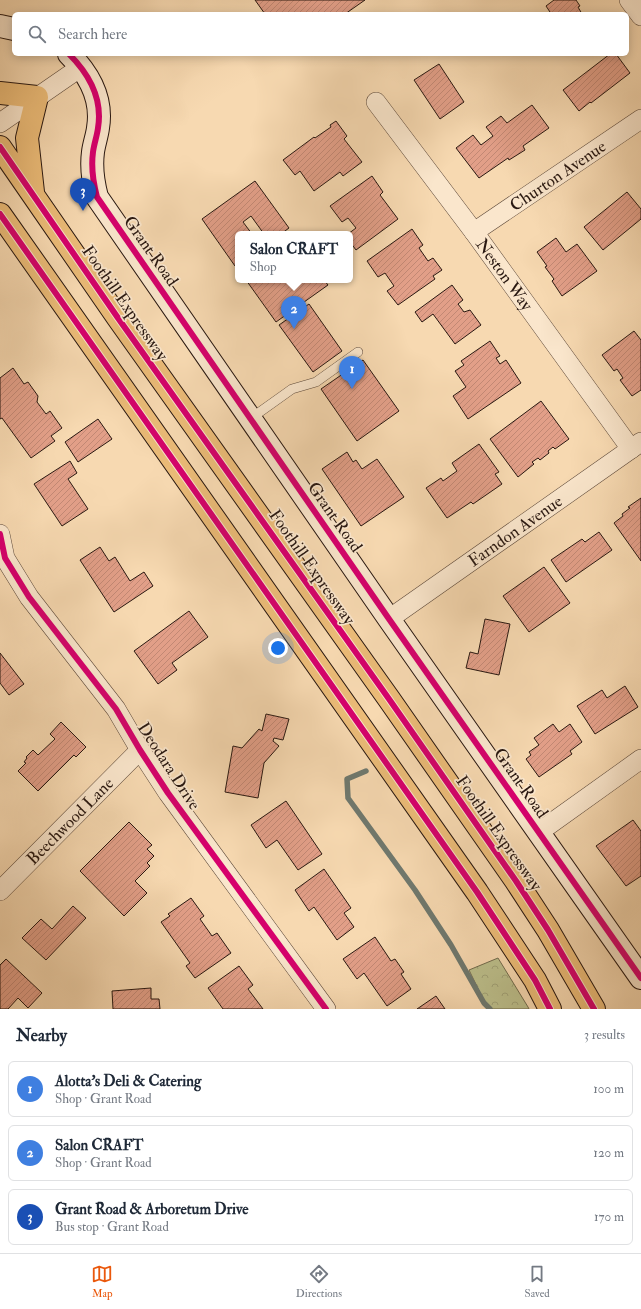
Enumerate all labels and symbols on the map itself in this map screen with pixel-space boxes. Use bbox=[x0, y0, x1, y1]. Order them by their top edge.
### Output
street label: Churton Avenue bbox=[506, 135, 610, 215]
pin: 3 bbox=[70, 178, 96, 211]
street label: Grant Road bbox=[119, 212, 183, 291]
street label: Neston Way bbox=[471, 234, 538, 315]
street label: Foothill Expressway bbox=[77, 241, 173, 366]
pin: 2 bbox=[281, 296, 307, 329]
pin: 1 bbox=[339, 356, 365, 389]
street label: Grant Road bbox=[303, 478, 367, 557]
street label: Farndon Avenue bbox=[464, 490, 566, 571]
street label: Foothill Expressway bbox=[264, 505, 360, 630]
your location bbox=[268, 638, 288, 658]
street label: Deodara Drive bbox=[133, 718, 205, 814]
street label: Grant Road bbox=[489, 744, 553, 823]
street label: Foothill Expressway bbox=[451, 771, 547, 896]
street label: Beechwood Lane bbox=[22, 773, 118, 869]

